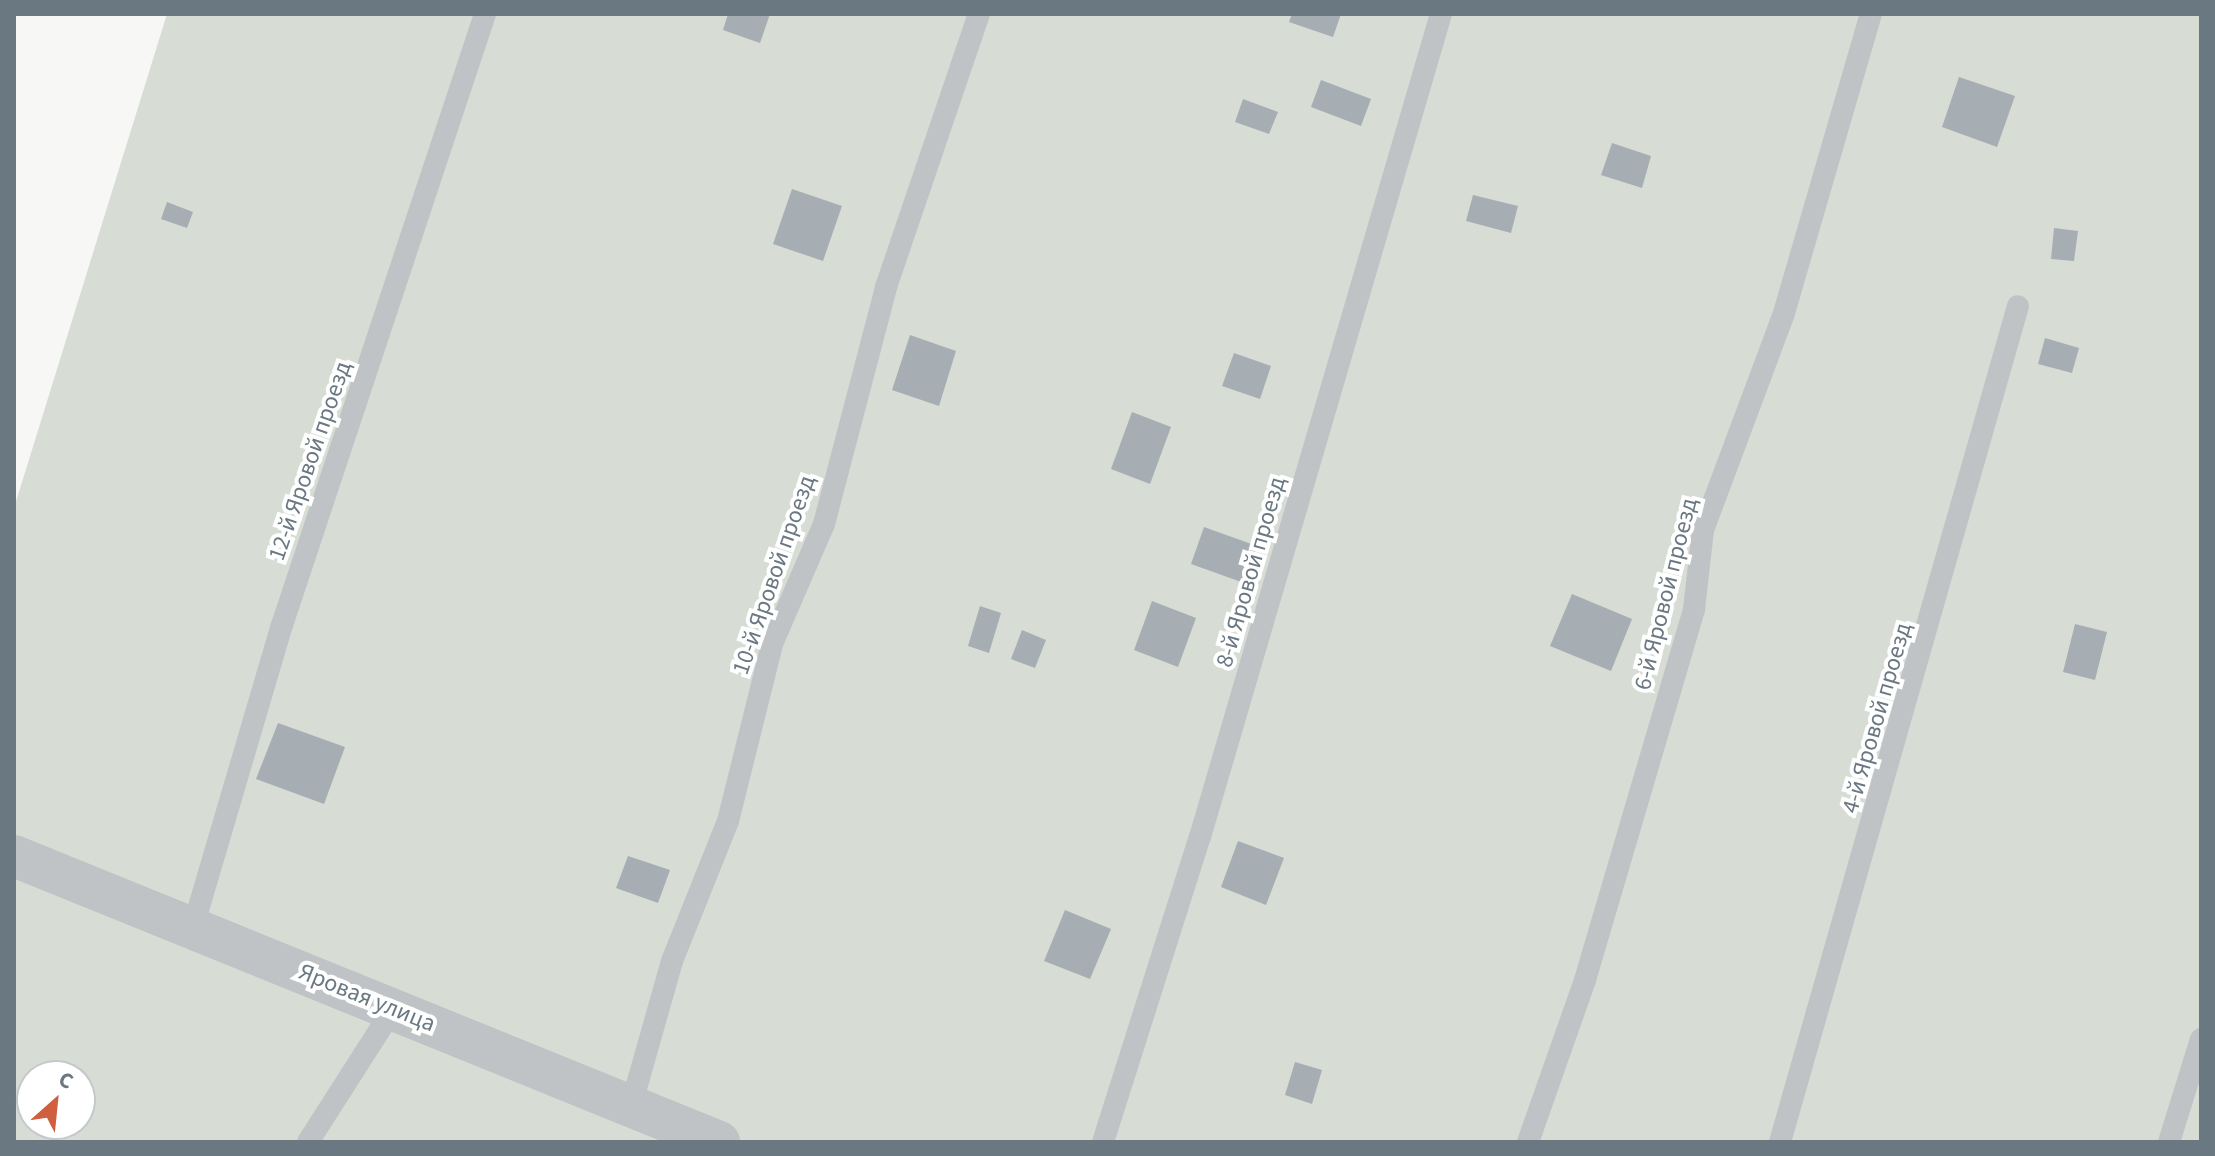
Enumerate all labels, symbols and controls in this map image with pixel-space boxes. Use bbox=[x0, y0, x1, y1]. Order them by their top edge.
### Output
street label: 12-й Яровой проезд bbox=[262, 358, 358, 564]
street label: 10-й Яровой проезд bbox=[726, 472, 822, 678]
street label: 8-й Яровой проезд bbox=[1210, 473, 1292, 671]
street label: 6-й Яровой проезд bbox=[1628, 495, 1704, 693]
street label: 4-й Яровой проезд bbox=[1836, 619, 1918, 817]
street label: Яровая улица bbox=[295, 958, 439, 1038]
north arrow bbox=[16, 1060, 96, 1140]
text: С bbox=[53, 1063, 79, 1098]

